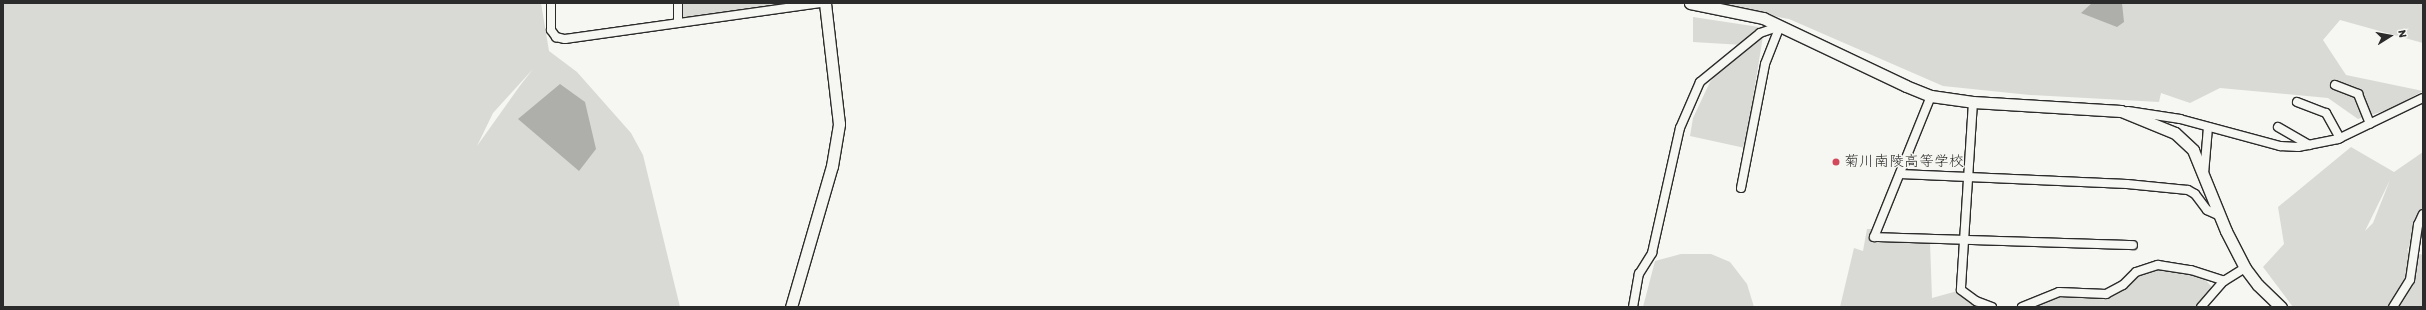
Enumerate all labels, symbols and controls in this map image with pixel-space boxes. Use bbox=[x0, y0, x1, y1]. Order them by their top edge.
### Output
north arrow bbox=[2370, 16, 2410, 56]
text: N bbox=[2395, 29, 2409, 39]
place label: 菊川南陵高等学校 bbox=[1844, 153, 1964, 171]
marker: 菊川南陵高等学校 bbox=[1831, 157, 1841, 167]

